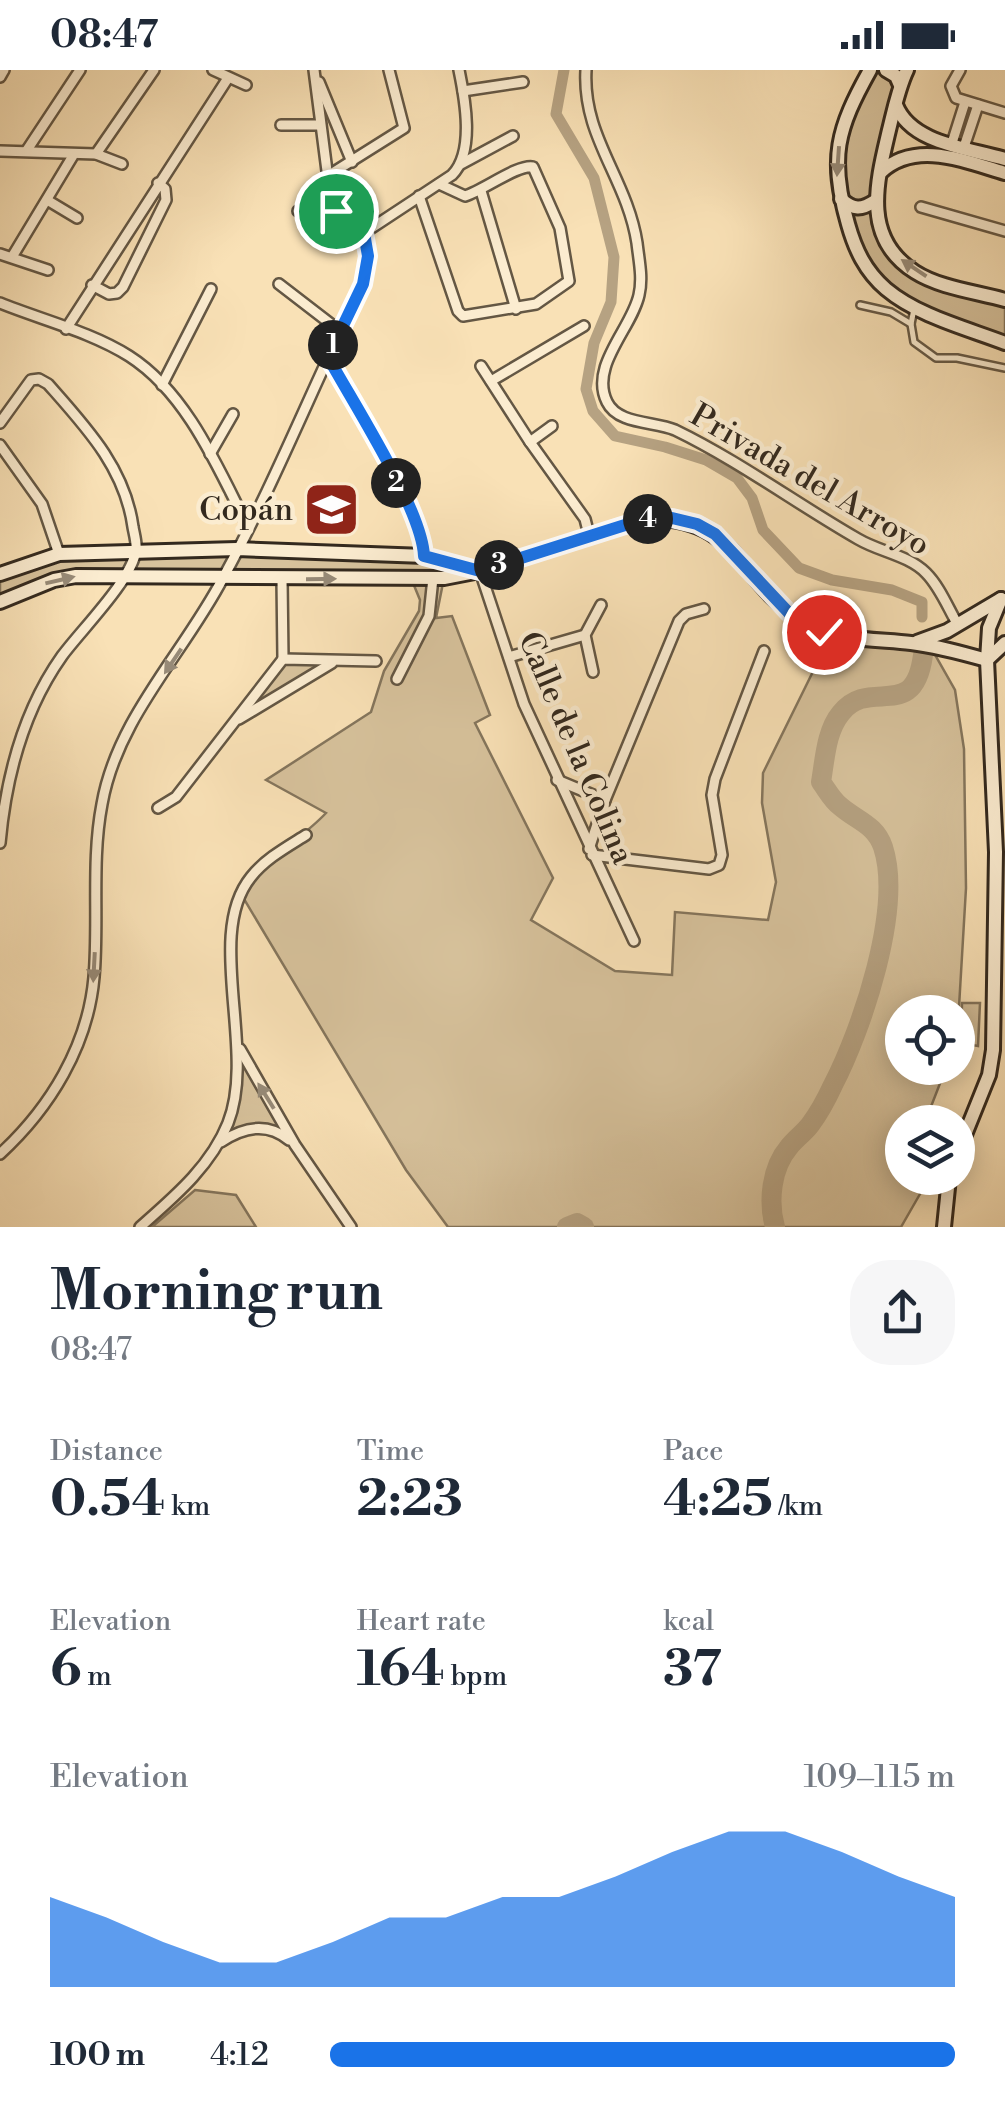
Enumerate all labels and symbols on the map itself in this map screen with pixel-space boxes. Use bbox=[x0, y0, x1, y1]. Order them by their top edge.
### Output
one-way arrow bbox=[830, 145, 846, 177]
pin bbox=[294, 169, 379, 254]
one-way arrow bbox=[901, 259, 928, 279]
pin: 1 bbox=[308, 320, 358, 370]
street label: Privada del Arroyo bbox=[683, 395, 937, 565]
pin: 2 bbox=[371, 458, 421, 508]
school or university icon: Copán bbox=[302, 480, 362, 540]
place label: Copán bbox=[199, 490, 293, 530]
pin: 4 bbox=[623, 494, 673, 544]
pin: 3 bbox=[474, 540, 524, 590]
one-way arrow bbox=[306, 570, 338, 586]
one-way arrow bbox=[45, 571, 76, 587]
pin bbox=[782, 590, 867, 675]
street label: Calle de la Colina bbox=[509, 626, 643, 871]
one-way arrow bbox=[164, 647, 183, 674]
one-way arrow bbox=[86, 952, 102, 984]
one-way arrow bbox=[257, 1082, 275, 1110]

